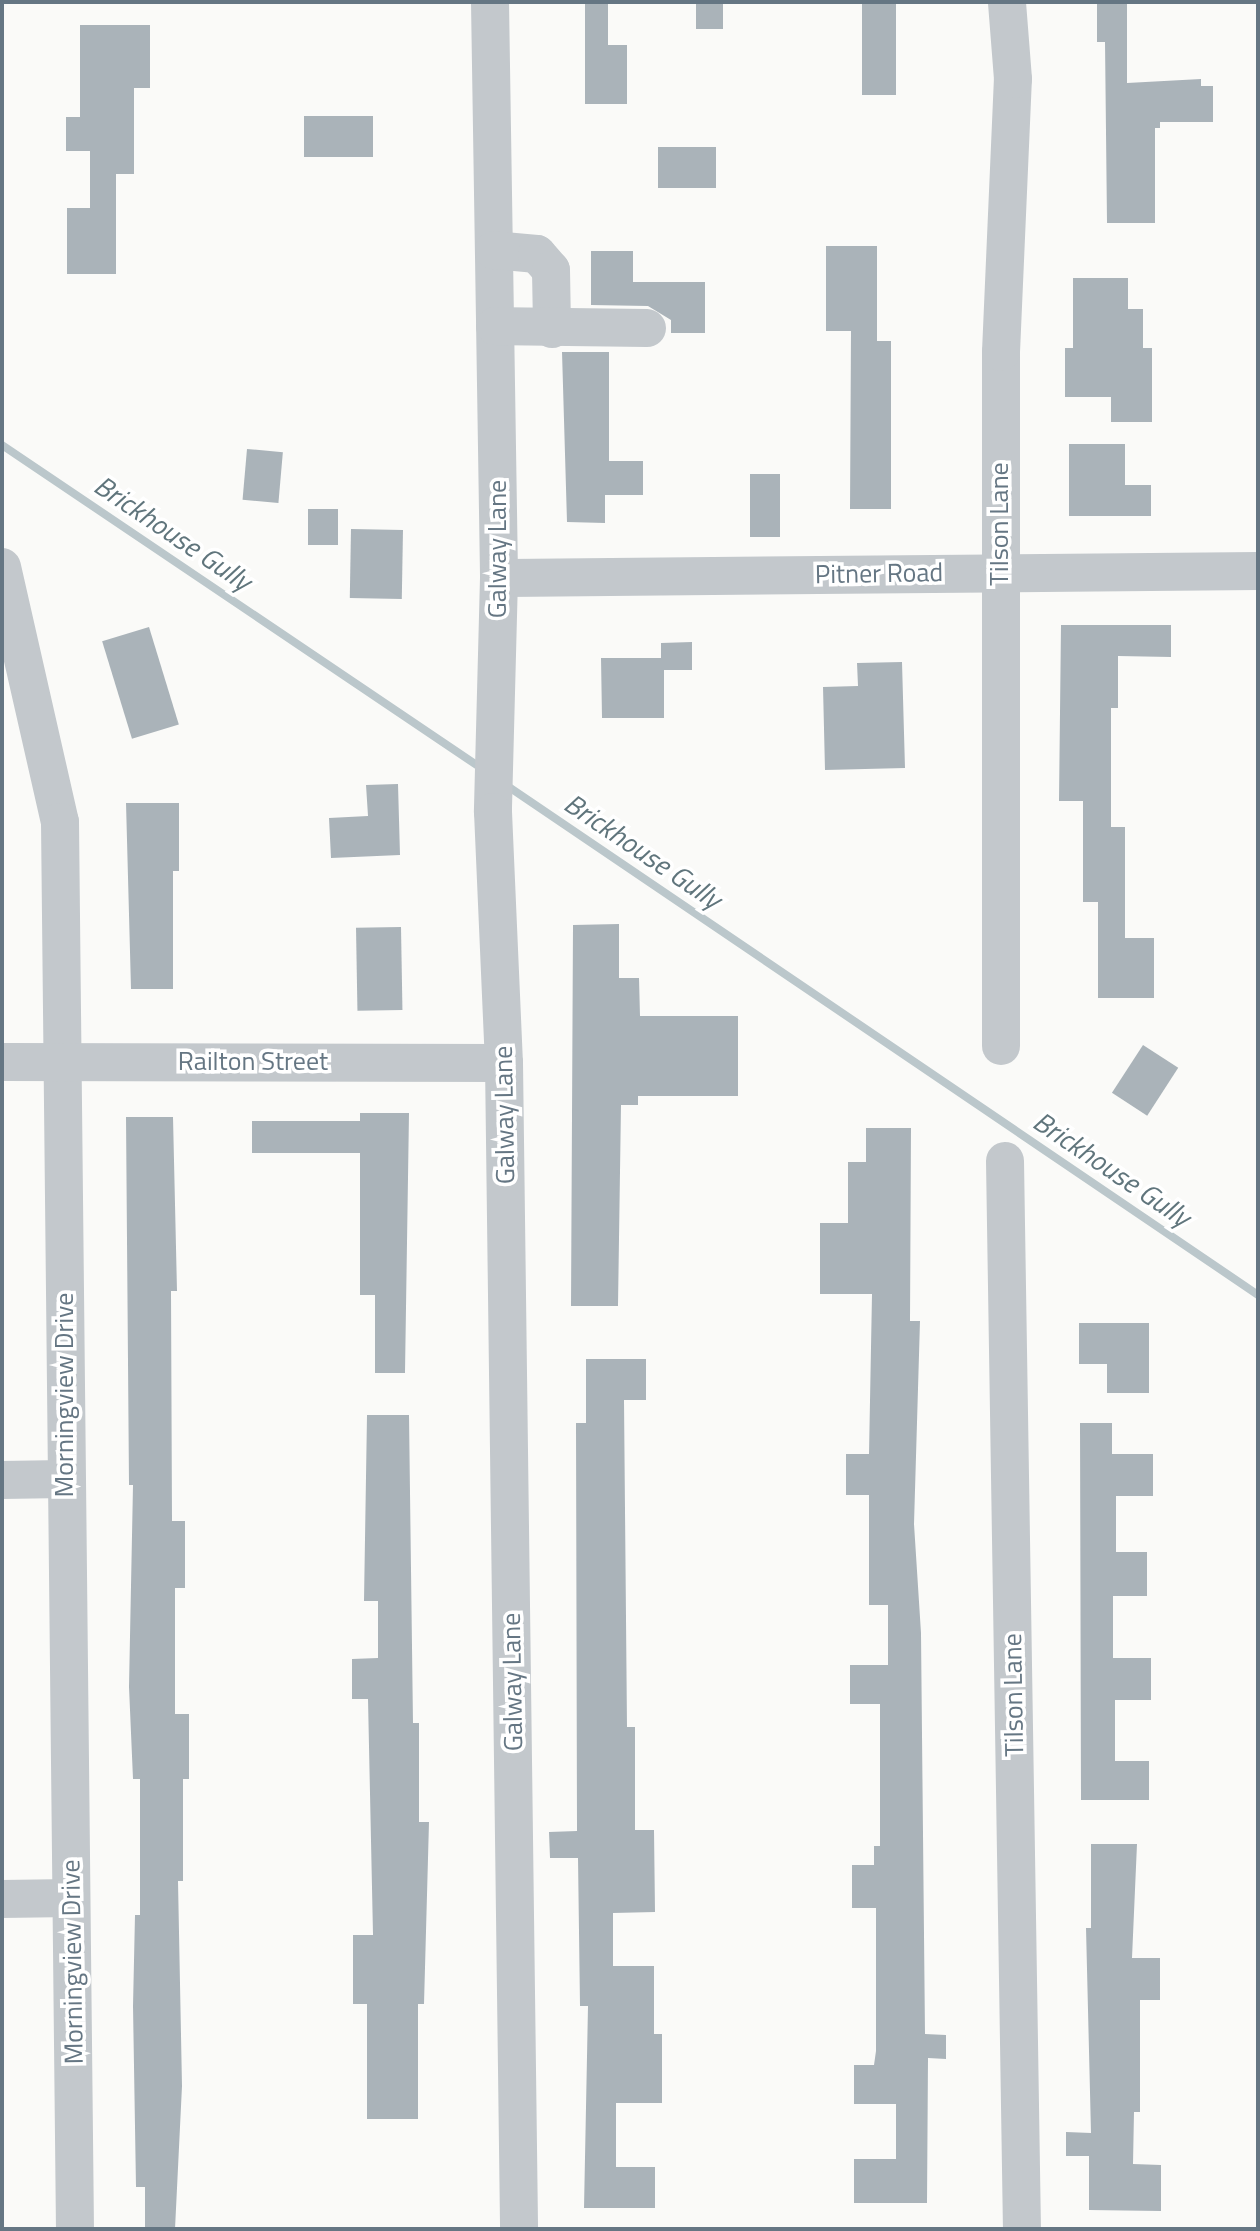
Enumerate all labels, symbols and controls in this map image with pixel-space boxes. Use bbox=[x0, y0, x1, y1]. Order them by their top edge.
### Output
street label: Tilson Lane bbox=[983, 462, 1015, 586]
water label: Brickhouse Gully bbox=[88, 468, 258, 598]
street label: Galway Lane bbox=[481, 480, 513, 618]
street label: Pitner Road bbox=[815, 556, 943, 590]
water label: Brickhouse Gully bbox=[558, 786, 728, 916]
street label: Railton Street bbox=[178, 1045, 328, 1077]
street label: Galway Lane bbox=[487, 1046, 521, 1184]
water label: Brickhouse Gully bbox=[1027, 1104, 1197, 1234]
street label: Morningview Drive bbox=[48, 1292, 80, 1498]
street label: Galway Lane bbox=[495, 1613, 529, 1751]
street label: Tilson Lane bbox=[996, 1633, 1030, 1757]
street label: Morningview Drive bbox=[55, 1859, 89, 2065]

